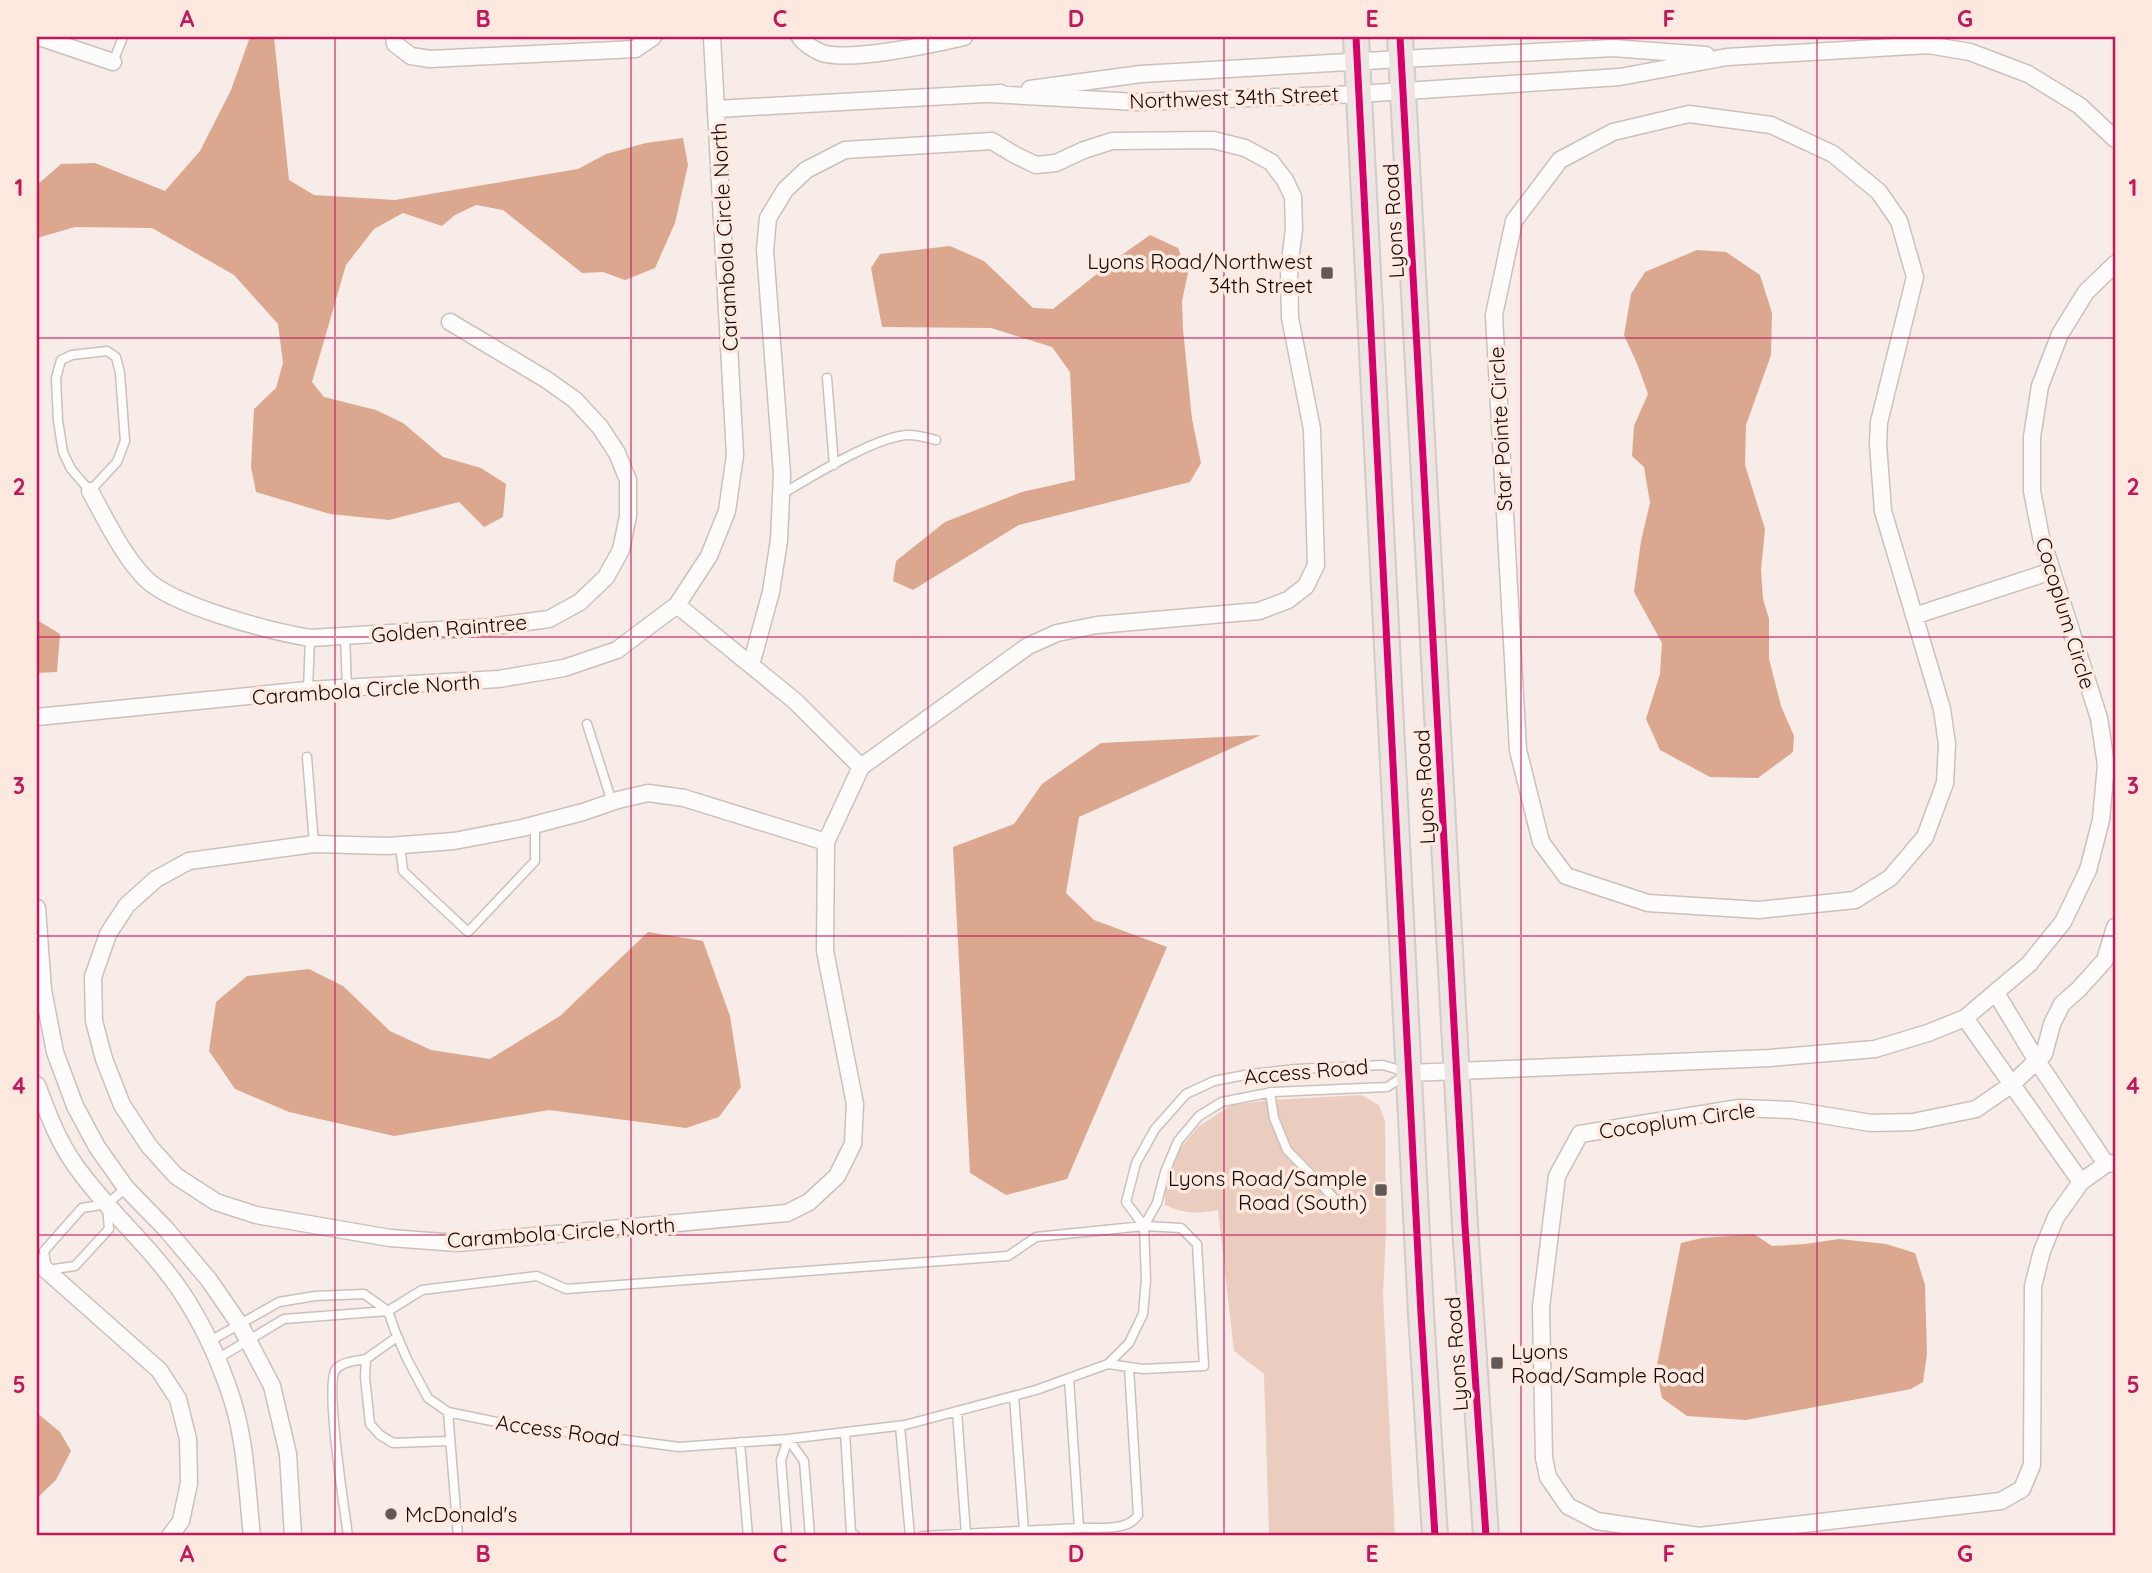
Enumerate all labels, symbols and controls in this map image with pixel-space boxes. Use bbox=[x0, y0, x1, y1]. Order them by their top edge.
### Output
text: A bbox=[180, 4, 195, 33]
text: B bbox=[475, 4, 491, 33]
text: C bbox=[773, 4, 787, 33]
text: D bbox=[1068, 4, 1084, 33]
text: E bbox=[1365, 4, 1379, 33]
text: F bbox=[1663, 4, 1675, 33]
text: G bbox=[1957, 4, 1973, 33]
street label: Northwest 34th Street bbox=[1129, 80, 1339, 114]
street label: Carambola Circle North bbox=[705, 122, 743, 352]
street label: Lyons Road bbox=[1377, 163, 1409, 279]
text: 1 bbox=[15, 173, 23, 202]
text: 1 bbox=[2129, 173, 2137, 202]
place label: Lyons Road/Northwest 34th Street bbox=[1087, 248, 1313, 298]
marker: Lyons Road/Northwest 34th Street bbox=[1319, 265, 1335, 281]
street label: Star Pointe Circle bbox=[1483, 346, 1517, 512]
text: 2 bbox=[12, 472, 26, 501]
text: 2 bbox=[2126, 472, 2140, 501]
street label: Cocoplum Circle bbox=[2031, 534, 2101, 692]
street label: Golden Raintree bbox=[370, 608, 528, 648]
street label: Carambola Circle North bbox=[251, 668, 481, 710]
street label: Lyons Road bbox=[1408, 729, 1440, 845]
text: 3 bbox=[13, 771, 25, 800]
text: 3 bbox=[2127, 771, 2139, 800]
street label: Access Road bbox=[1243, 1053, 1369, 1089]
text: 4 bbox=[12, 1071, 26, 1100]
text: 4 bbox=[2126, 1071, 2140, 1100]
street label: Cocoplum Circle bbox=[1597, 1096, 1757, 1144]
place label: Lyons Road/Sample Road (South) bbox=[1168, 1165, 1367, 1215]
marker: Lyons Road/Sample Road (South) bbox=[1373, 1182, 1389, 1198]
street label: Carambola Circle North bbox=[446, 1211, 676, 1253]
street label: Lyons Road bbox=[1439, 1296, 1473, 1412]
place label: Lyons Road/Sample Road bbox=[1511, 1338, 1705, 1388]
marker: Lyons Road/Sample Road bbox=[1489, 1355, 1505, 1371]
text: 5 bbox=[12, 1370, 26, 1399]
text: 5 bbox=[2126, 1370, 2140, 1399]
street label: Access Road bbox=[494, 1408, 622, 1452]
place label: McDonald's bbox=[405, 1501, 517, 1527]
marker: McDonald's bbox=[383, 1506, 399, 1522]
text: A bbox=[180, 1539, 195, 1568]
text: B bbox=[475, 1539, 491, 1568]
text: C bbox=[773, 1539, 787, 1568]
text: D bbox=[1068, 1539, 1084, 1568]
text: E bbox=[1365, 1539, 1379, 1568]
text: F bbox=[1663, 1539, 1675, 1568]
text: G bbox=[1957, 1539, 1973, 1568]

